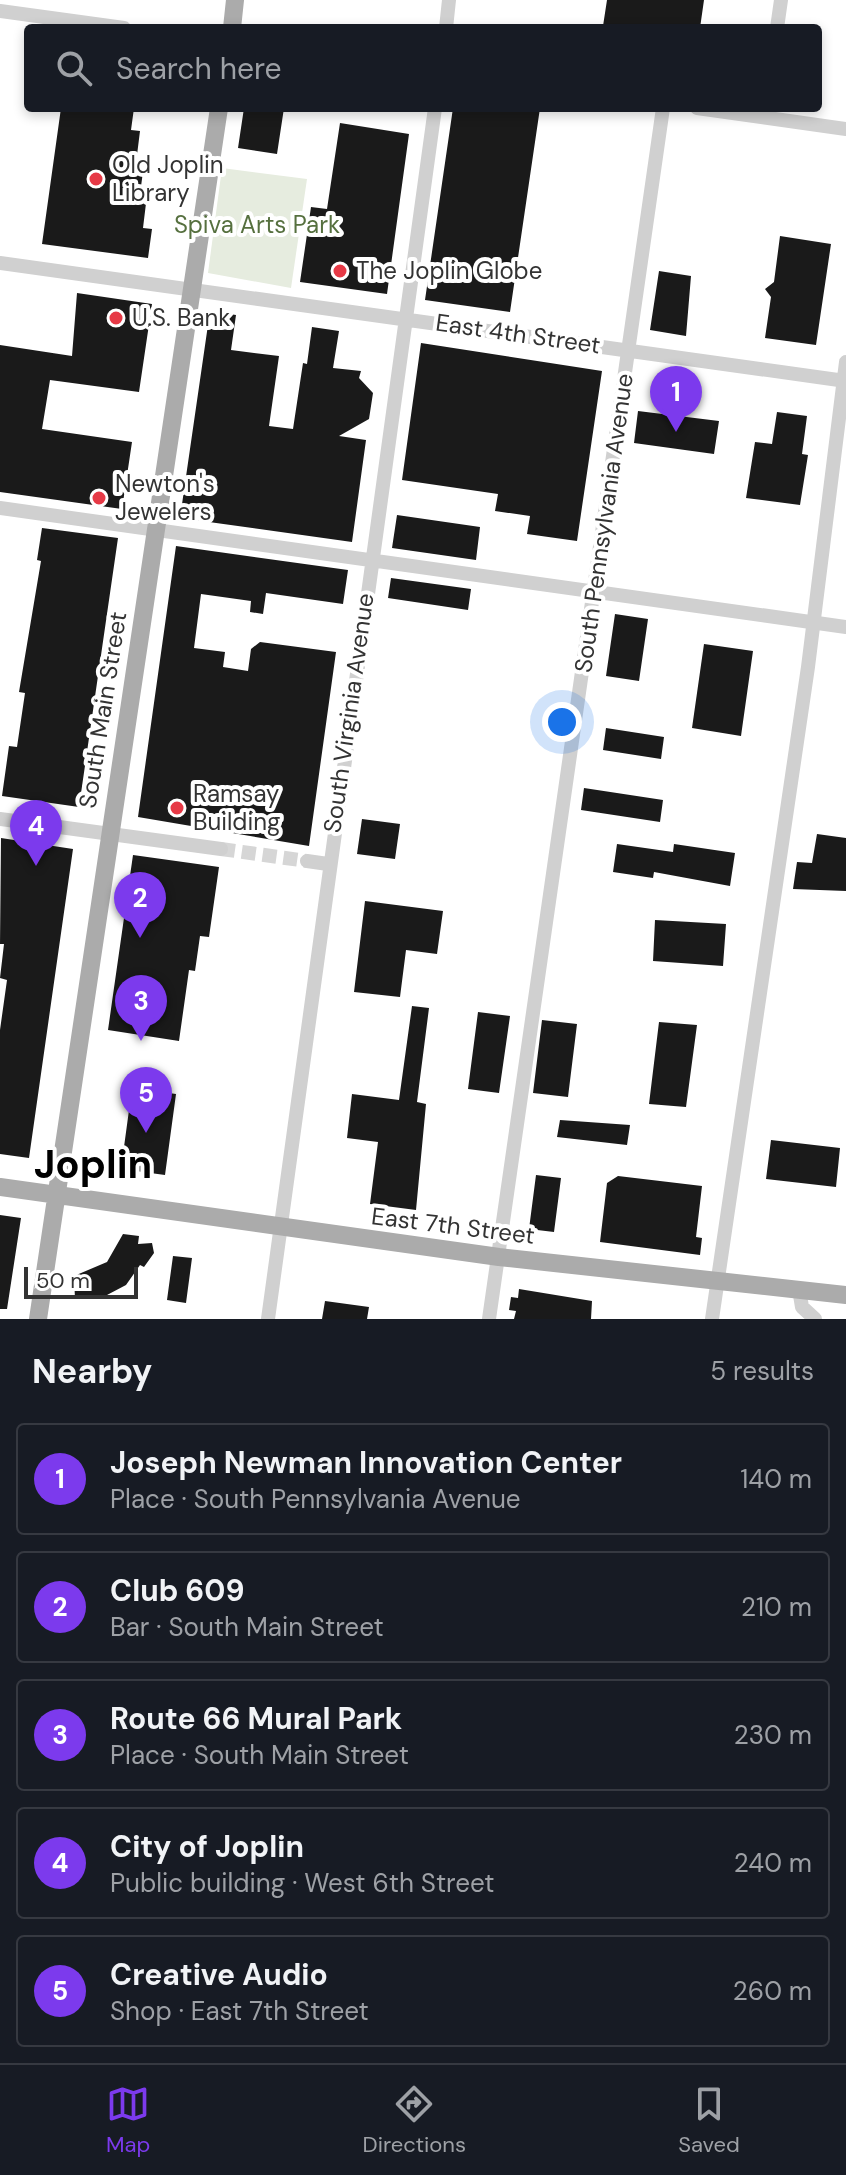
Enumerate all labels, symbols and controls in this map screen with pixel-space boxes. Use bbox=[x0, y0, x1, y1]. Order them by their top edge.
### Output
search box bbox=[24, 24, 822, 112]
icon: search bbox=[52, 46, 96, 90]
text: Search here bbox=[116, 49, 282, 88]
place label: Old Joplin Library bbox=[112, 149, 224, 208]
marker: Old Joplin Library bbox=[87, 170, 105, 188]
park label: Spiva Arts Park bbox=[174, 209, 340, 240]
place label: The Joplin Globe bbox=[356, 255, 542, 286]
marker: The Joplin Globe bbox=[331, 262, 349, 280]
place label: U.S. Bank bbox=[132, 302, 230, 333]
street label: East 4th Street bbox=[434, 307, 602, 360]
marker: U.S. Bank bbox=[107, 309, 125, 327]
pin: 1 bbox=[650, 366, 702, 432]
street label: South Pennsylvania Avenue bbox=[567, 371, 640, 675]
place label: Newton's Jewelers bbox=[115, 468, 215, 527]
marker: Newton's Jewelers bbox=[90, 489, 108, 507]
street label: South Virginia Avenue bbox=[316, 591, 381, 835]
street label: South Main Street bbox=[72, 609, 133, 810]
your location bbox=[542, 702, 582, 742]
place label: Ramsay Building bbox=[193, 778, 280, 837]
marker: Ramsay Building bbox=[168, 799, 186, 817]
pin: 4 bbox=[10, 800, 62, 866]
pin: 2 bbox=[114, 872, 166, 938]
pin: 3 bbox=[115, 975, 167, 1041]
pin: 5 bbox=[120, 1067, 172, 1133]
district label: Joplin bbox=[34, 1138, 152, 1190]
street label: East 7th Street bbox=[370, 1200, 537, 1251]
scale bar bbox=[24, 1263, 138, 1299]
text: 50 m bbox=[36, 1266, 90, 1295]
text: Nearby bbox=[32, 1349, 152, 1394]
text: 5 results bbox=[710, 1354, 814, 1388]
text: Joseph Newman Innovation Center bbox=[110, 1443, 622, 1482]
text: 1 bbox=[55, 1462, 65, 1496]
text: 140 m bbox=[740, 1462, 812, 1496]
text: Place · South Pennsylvania Avenue bbox=[110, 1482, 521, 1516]
text: Club 609 bbox=[110, 1571, 245, 1610]
text: 2 bbox=[52, 1590, 68, 1624]
text: 210 m bbox=[741, 1590, 812, 1624]
text: Bar · South Main Street bbox=[110, 1610, 384, 1644]
text: Route 66 Mural Park bbox=[110, 1699, 402, 1738]
text: 3 bbox=[52, 1718, 68, 1752]
text: 230 m bbox=[734, 1718, 812, 1752]
text: Place · South Main Street bbox=[110, 1738, 409, 1772]
text: City of Joplin bbox=[110, 1827, 304, 1866]
text: 4 bbox=[52, 1846, 68, 1880]
text: 240 m bbox=[734, 1846, 812, 1880]
text: Public building · West 6th Street bbox=[110, 1866, 495, 1900]
text: Creative Audio bbox=[110, 1955, 328, 1994]
text: 5 bbox=[52, 1974, 68, 2008]
text: 260 m bbox=[733, 1974, 812, 2008]
text: Shop · East 7th Street bbox=[110, 1994, 369, 2028]
tab: Map bbox=[106, 2082, 150, 2159]
tab: Directions bbox=[363, 2082, 466, 2159]
tab: Saved bbox=[678, 2082, 740, 2159]

